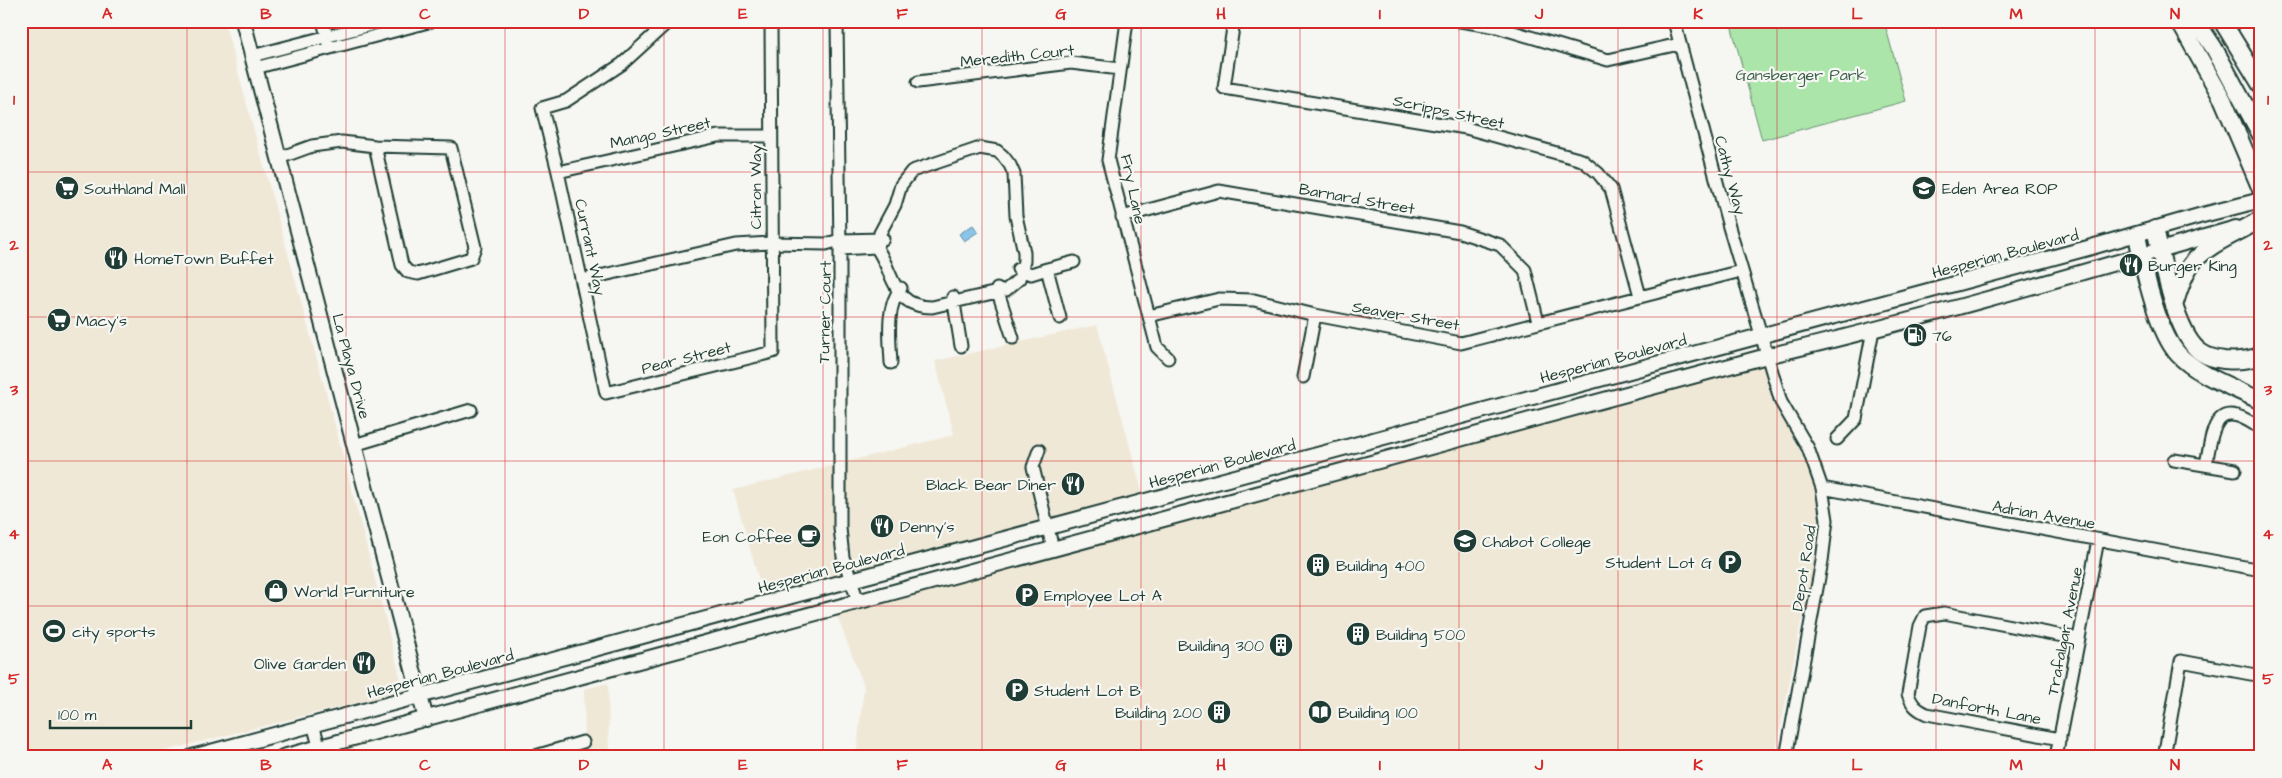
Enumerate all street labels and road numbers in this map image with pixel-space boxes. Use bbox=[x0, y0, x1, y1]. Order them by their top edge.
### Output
street label: Meredith Court bbox=[959, 39, 1076, 73]
street label: Scripps Street bbox=[1391, 89, 1507, 135]
street label: Mango Street bbox=[608, 111, 713, 155]
street label: Cathy Way bbox=[1708, 133, 1751, 218]
street label: Citron Way bbox=[745, 145, 768, 229]
street label: Fry Lane bbox=[1114, 152, 1151, 227]
street label: Barnard Street bbox=[1297, 178, 1417, 220]
street label: Currant Way bbox=[568, 197, 611, 298]
street label: Hesperian Boulevard bbox=[1930, 224, 2081, 284]
street label: Turner Court bbox=[813, 260, 837, 363]
street label: Seaver Street bbox=[1350, 296, 1462, 336]
street label: La Playa Drive bbox=[325, 311, 376, 422]
street label: Hesperian Boulevard bbox=[1538, 329, 1689, 389]
street label: Pear Street bbox=[639, 336, 734, 380]
street label: Hesperian Boulevard bbox=[1147, 434, 1298, 494]
street label: Adrian Avenue bbox=[1991, 495, 2097, 535]
street label: Depot Road bbox=[1786, 524, 1822, 613]
street label: Hesperian Boulevard bbox=[756, 539, 907, 599]
street label: Trafalgar Avenue bbox=[2042, 565, 2089, 698]
street label: Hesperian Boulevard bbox=[365, 644, 516, 704]
street label: Danforth Lane bbox=[1930, 688, 2043, 730]

